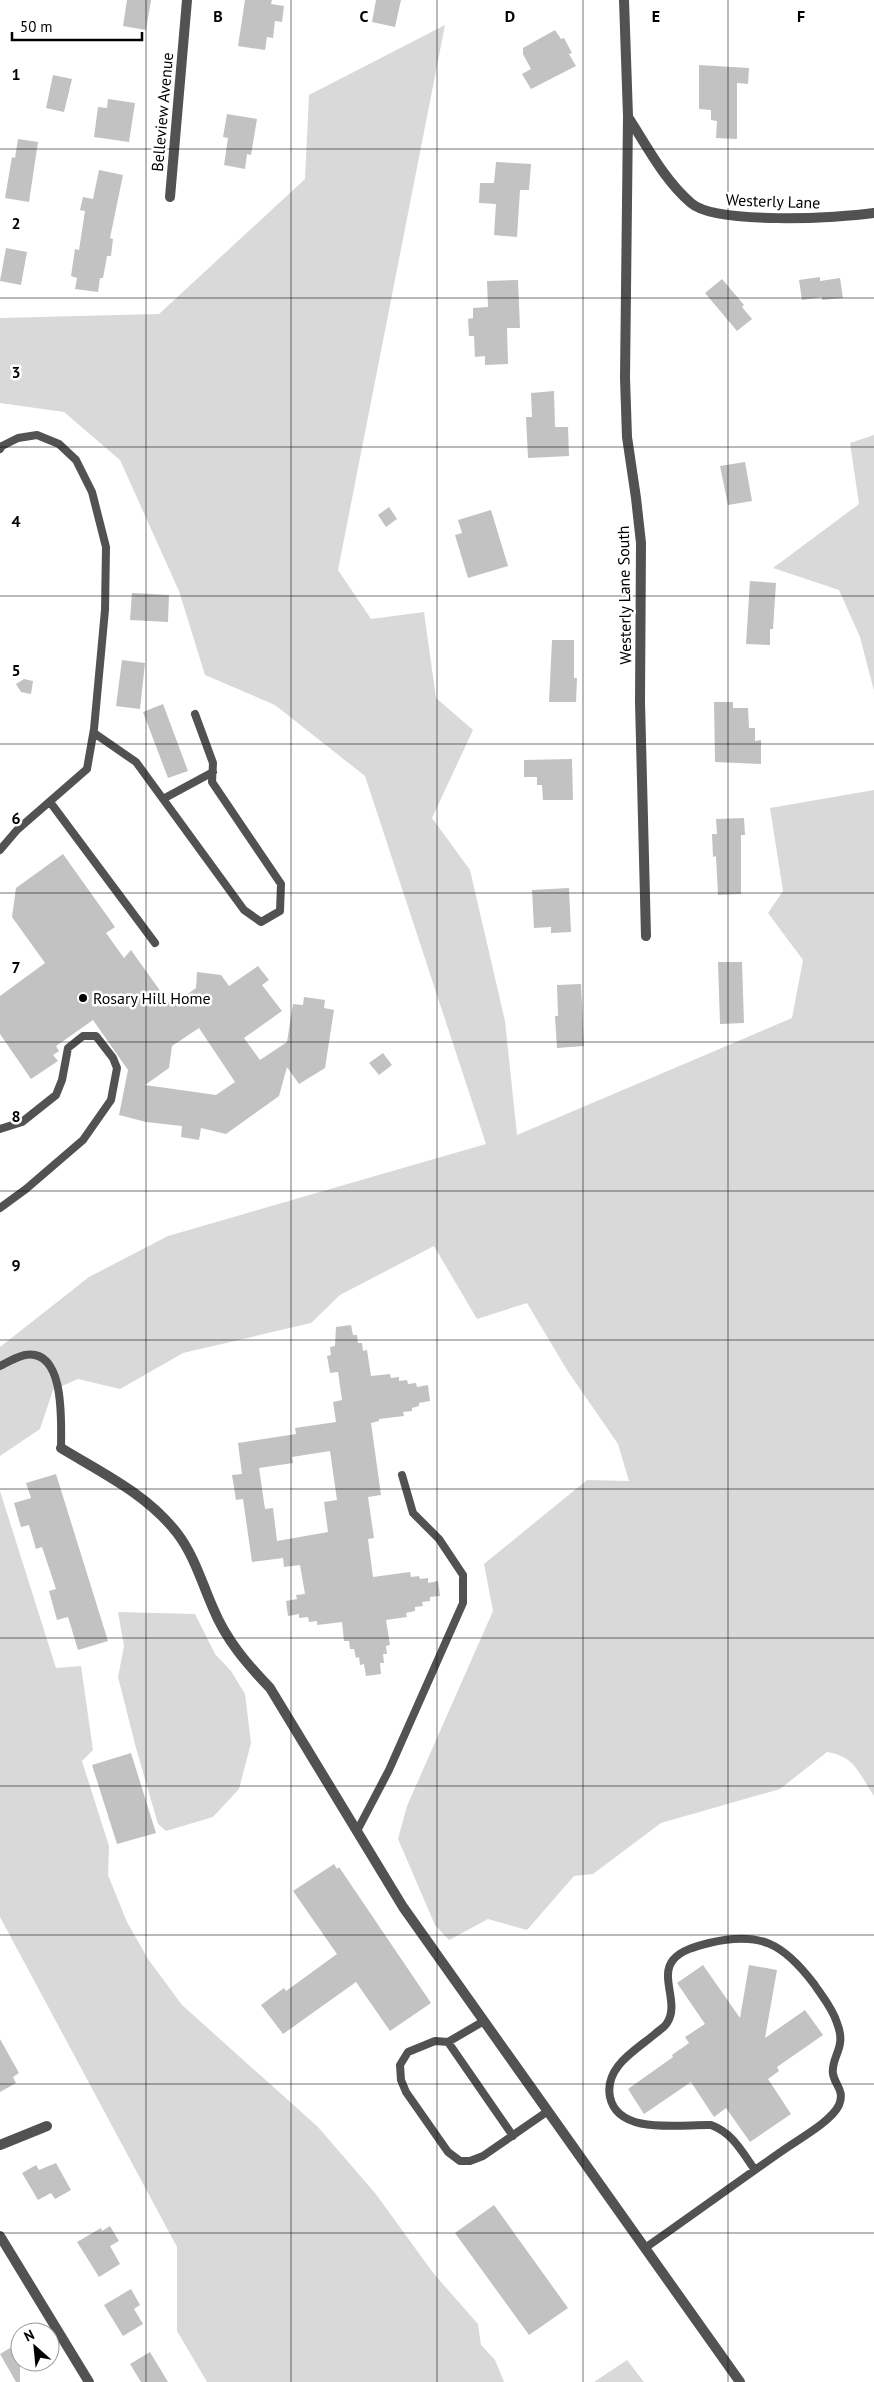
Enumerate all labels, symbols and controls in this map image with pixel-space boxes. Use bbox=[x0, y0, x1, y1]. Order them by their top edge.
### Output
text: B bbox=[213, 6, 223, 26]
text: C bbox=[360, 6, 369, 26]
text: D bbox=[505, 6, 515, 26]
text: E bbox=[652, 6, 660, 26]
text: F bbox=[797, 6, 805, 26]
scale bar bbox=[12, 10, 142, 42]
text: 50 m bbox=[20, 17, 53, 36]
street label: Belleview Avenue bbox=[147, 52, 177, 172]
text: 1 bbox=[11, 64, 21, 84]
street label: Westerly Lane bbox=[725, 189, 821, 213]
text: 2 bbox=[11, 213, 21, 233]
text: 3 bbox=[11, 362, 21, 382]
text: 4 bbox=[11, 511, 21, 531]
street label: Westerly Lane South bbox=[613, 525, 635, 665]
text: 5 bbox=[11, 660, 21, 680]
text: 6 bbox=[11, 808, 21, 828]
text: 7 bbox=[11, 957, 21, 977]
place label: Rosary Hill Home bbox=[93, 988, 211, 1008]
marker: Rosary Hill Home bbox=[77, 992, 89, 1004]
text: 8 bbox=[11, 1106, 21, 1126]
text: 9 bbox=[11, 1255, 21, 1275]
north arrow bbox=[10, 2322, 60, 2372]
text: N bbox=[21, 2325, 37, 2346]

